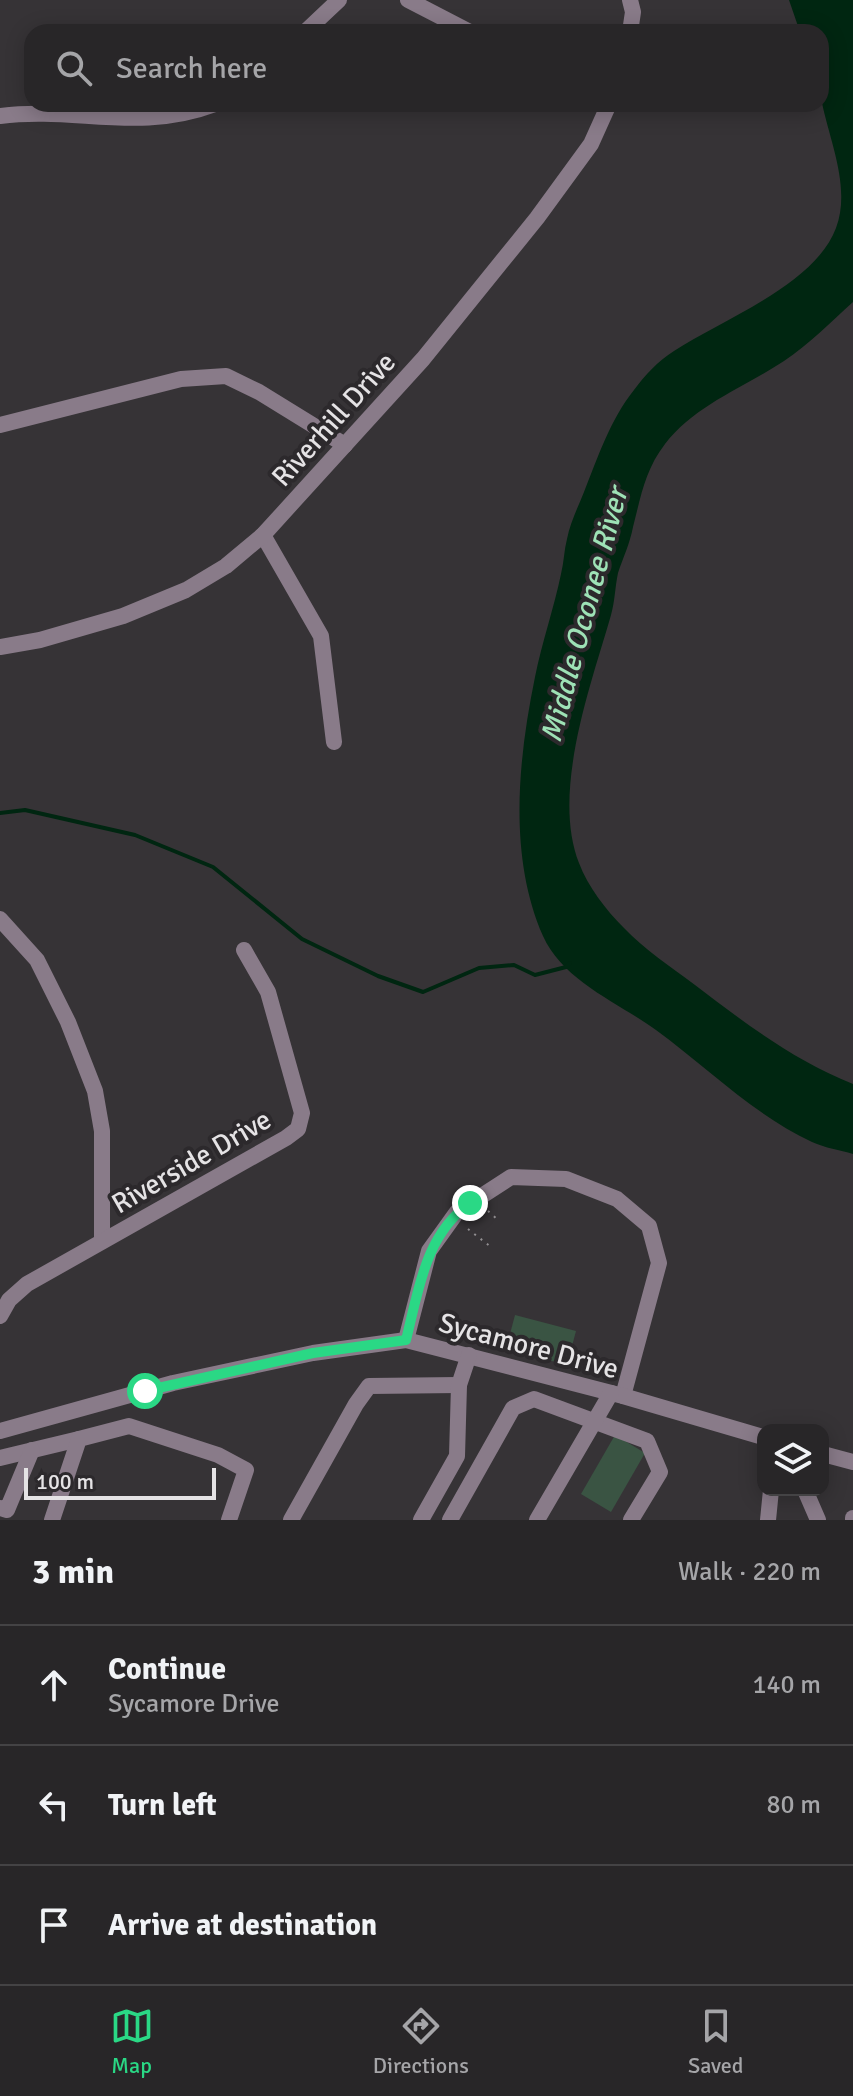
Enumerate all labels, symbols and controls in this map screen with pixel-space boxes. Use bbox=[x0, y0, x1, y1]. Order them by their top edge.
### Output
search box bbox=[24, 24, 829, 112]
icon: search bbox=[52, 46, 96, 90]
text: Search here bbox=[116, 50, 267, 87]
street label: Riverhill Drive bbox=[265, 346, 403, 494]
water label: Middle Oconee River bbox=[533, 480, 637, 746]
street label: Riverside Drive bbox=[106, 1103, 277, 1221]
route end bbox=[452, 1185, 488, 1221]
street label: Sycamore Drive bbox=[435, 1306, 622, 1386]
route start bbox=[127, 1373, 163, 1409]
map controls bbox=[757, 1424, 829, 1496]
button: layers bbox=[757, 1424, 829, 1496]
scale bar bbox=[24, 1464, 216, 1500]
text: 100 m bbox=[36, 1468, 94, 1495]
text: 3 min bbox=[32, 1551, 114, 1593]
text: Walk · 220 m bbox=[678, 1556, 821, 1588]
text: Continue bbox=[108, 1651, 226, 1688]
icon: ahead bbox=[32, 1663, 76, 1707]
text: 140 m bbox=[752, 1669, 821, 1701]
text: Sycamore Drive bbox=[108, 1688, 279, 1720]
icon: left bbox=[32, 1783, 76, 1827]
text: Turn left bbox=[108, 1787, 217, 1824]
text: 80 m bbox=[766, 1789, 821, 1821]
icon: arrive bbox=[32, 1903, 76, 1947]
text: Arrive at destination bbox=[108, 1907, 377, 1944]
tab: Map bbox=[110, 2004, 154, 2079]
tab: Directions bbox=[373, 2004, 469, 2079]
tab: Saved bbox=[688, 2004, 743, 2079]

